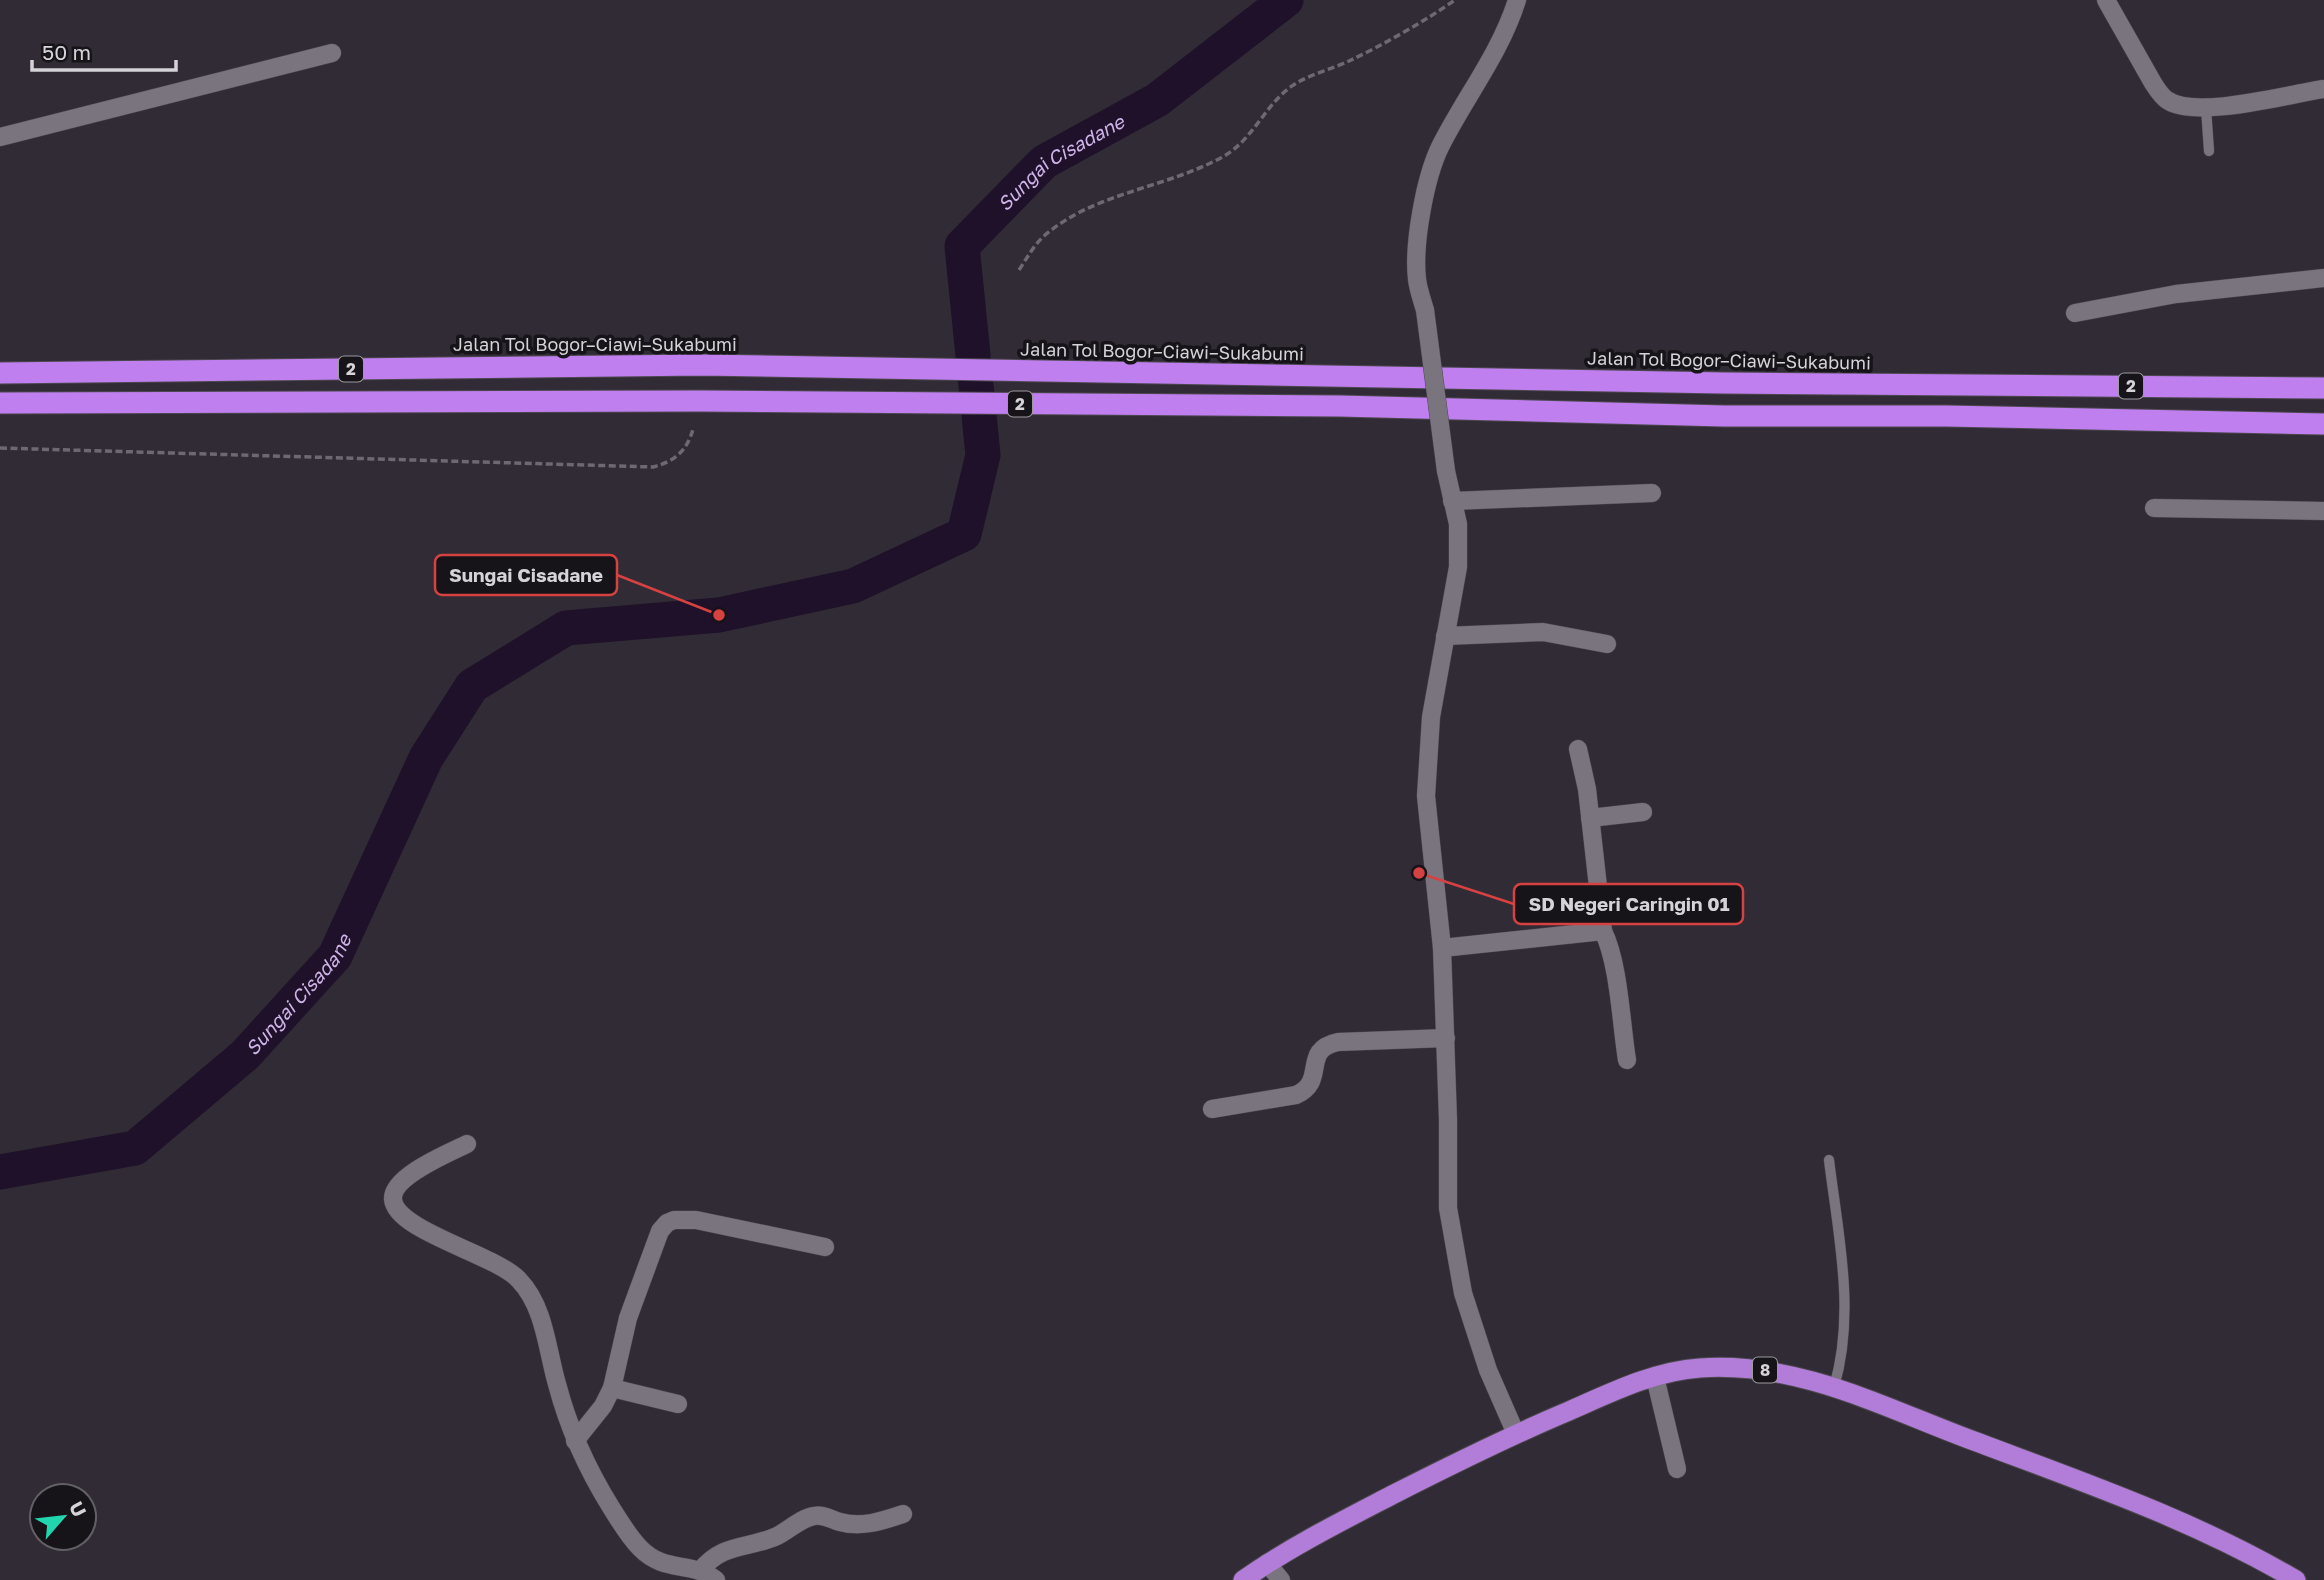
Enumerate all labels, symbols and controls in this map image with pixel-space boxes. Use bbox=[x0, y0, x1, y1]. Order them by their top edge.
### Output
scale bar bbox=[32, 28, 175, 72]
text: 50 m bbox=[42, 39, 91, 65]
water label: Sungai Cisadane bbox=[992, 108, 1129, 215]
street label: Jalan Tol Bogor–Ciawi–Sukabumi bbox=[453, 333, 737, 355]
street label: Jalan Tol Bogor–Ciawi–Sukabumi bbox=[1020, 338, 1304, 364]
street label: Jalan Tol Bogor–Ciawi–Sukabumi bbox=[1587, 347, 1871, 373]
road number: 2 bbox=[339, 356, 363, 382]
road number: 2 bbox=[2119, 374, 2143, 398]
road number: 2 bbox=[1008, 392, 1032, 416]
callout: Sungai Cisadane bbox=[435, 555, 617, 595]
text: Sungai Cisadane bbox=[449, 563, 603, 586]
callout: SD Negeri Caringin 01 bbox=[1514, 884, 1743, 924]
text: SD Negeri Caringin 01 bbox=[1529, 892, 1730, 915]
water label: Sungai Cisadane bbox=[240, 929, 356, 1059]
road number: 8 bbox=[1753, 1358, 1777, 1382]
north arrow bbox=[28, 1482, 98, 1552]
text: U bbox=[65, 1497, 92, 1520]

